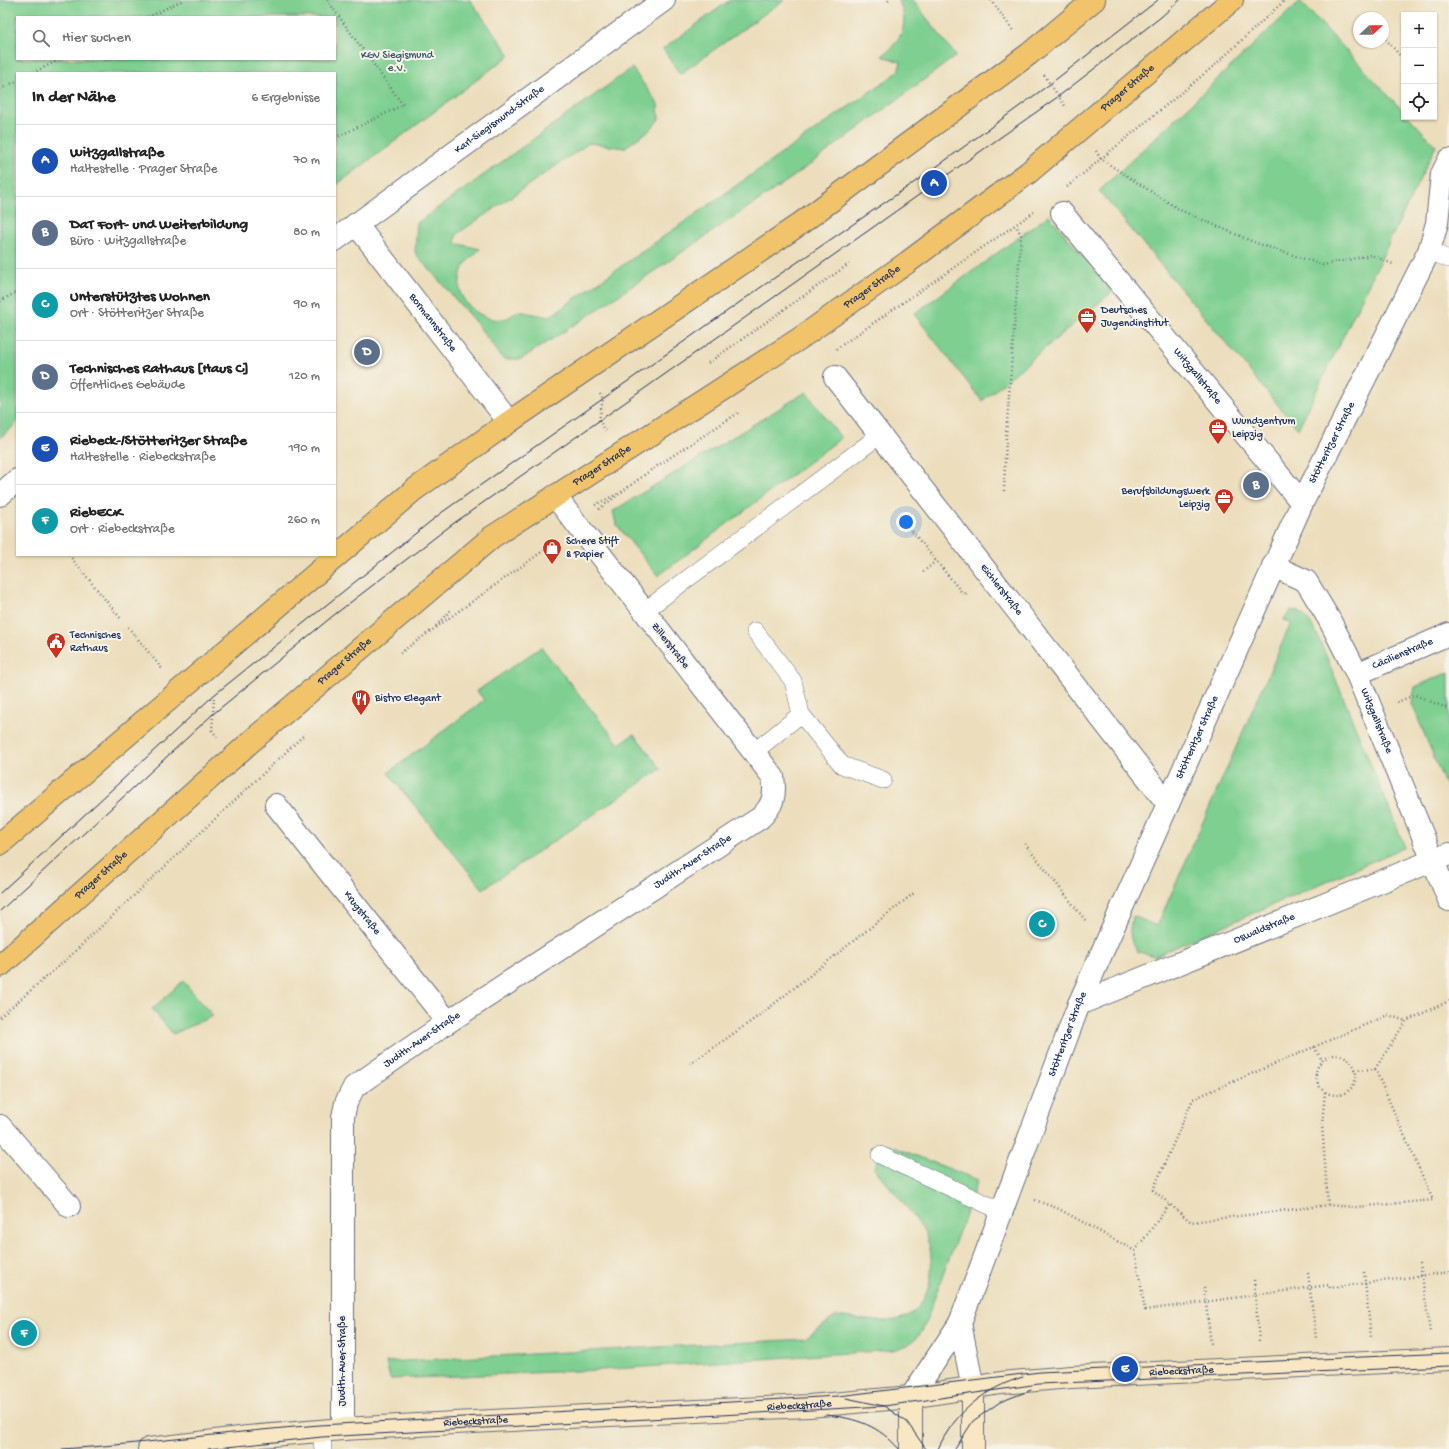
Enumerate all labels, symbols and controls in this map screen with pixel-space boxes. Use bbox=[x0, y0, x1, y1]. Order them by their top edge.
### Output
north arrow bbox=[1353, 12, 1389, 48]
map controls bbox=[1401, 12, 1437, 120]
button: + bbox=[1401, 12, 1437, 48]
search box bbox=[16, 16, 336, 60]
icon: search bbox=[30, 27, 52, 49]
text: Hier suchen bbox=[62, 29, 131, 47]
button: − bbox=[1401, 48, 1437, 84]
park label: KGV Siegismund e.V. bbox=[361, 50, 435, 75]
street label: Prager Straße bbox=[1098, 62, 1157, 115]
street label: Karl-Siegismund-Straße bbox=[453, 83, 547, 156]
button: locate bbox=[1401, 84, 1437, 120]
text: In der Nähe bbox=[32, 88, 115, 108]
text: 6 Ergebnisse bbox=[251, 91, 320, 106]
text: Witzgallstraße bbox=[70, 144, 164, 162]
text: A bbox=[41, 153, 49, 168]
text: 70 m bbox=[294, 153, 320, 168]
text: Haltestelle · Prager Straße bbox=[70, 162, 218, 177]
pin: A bbox=[921, 168, 947, 198]
text: DaT Fort- und Weiterbildung bbox=[70, 216, 248, 234]
text: B bbox=[42, 225, 48, 240]
text: 80 m bbox=[293, 225, 320, 240]
text: Büro · Witzgallstraße bbox=[70, 234, 186, 249]
street label: Prager Straße bbox=[841, 263, 903, 312]
text: Unterstütztes Wohnen bbox=[70, 288, 210, 306]
street label: Bormannstraße bbox=[405, 291, 459, 355]
text: C bbox=[41, 297, 49, 312]
text: 90 m bbox=[294, 297, 320, 312]
place label: Deutsches Jugendinstitut bbox=[1100, 305, 1170, 330]
text: Ort · Stötteritzer Straße bbox=[70, 306, 204, 321]
office icon: Deutsches Jugendinstitut bbox=[1076, 306, 1098, 334]
pin: D bbox=[354, 337, 380, 367]
street label: Witzgallstraße bbox=[1170, 346, 1224, 407]
text: Technisches Rathaus [Haus C] bbox=[70, 360, 249, 378]
text: D bbox=[41, 369, 49, 384]
text: 120 m bbox=[289, 369, 320, 384]
text: Öffentliches Gebäude bbox=[70, 378, 185, 393]
street label: Stötteritzer Straße bbox=[1307, 400, 1358, 486]
place label: Wundzentrum Leipzig bbox=[1232, 416, 1295, 441]
office icon: Wundzentrum Leipzig bbox=[1207, 417, 1229, 445]
text: Riebeck-/Stötteritzer Straße bbox=[70, 432, 247, 450]
text: E bbox=[41, 441, 49, 456]
text: 190 m bbox=[289, 441, 320, 456]
street label: Prager Straße bbox=[570, 443, 634, 490]
text: Haltestelle · Riebeckstraße bbox=[70, 450, 216, 465]
pin: B bbox=[1243, 470, 1269, 500]
place label: Berufsbildungswerk Leipzig bbox=[1120, 485, 1211, 511]
office icon: Berufsbildungswerk Leipzig bbox=[1213, 487, 1235, 515]
text: RiebECK bbox=[70, 504, 123, 522]
your location bbox=[896, 512, 916, 532]
text: F bbox=[42, 513, 48, 528]
text: 260 m bbox=[287, 513, 320, 528]
text: Ort · Riebeckstraße bbox=[70, 522, 175, 537]
place label: Schere Stift & Papier bbox=[566, 535, 620, 561]
shop icon: Schere Stift & Papier bbox=[541, 537, 563, 565]
street label: Eichlerstraße bbox=[977, 562, 1025, 618]
street label: Zillerstraße bbox=[648, 621, 692, 672]
place label: Technisches Rathaus bbox=[69, 630, 122, 655]
public building icon: Technisches Rathaus bbox=[45, 631, 67, 659]
street label: Prager Straße bbox=[315, 635, 374, 688]
street label: Cäcilienstraße bbox=[1371, 635, 1435, 673]
street label: Witzgallstraße bbox=[1357, 687, 1395, 756]
restaurant icon: Bistro Elegant bbox=[350, 688, 372, 716]
place label: Bistro Elegant bbox=[374, 693, 442, 705]
street label: Stötteritzer Straße bbox=[1174, 694, 1222, 781]
street label: Judith-Auer-Straße bbox=[652, 832, 734, 892]
street label: Prager Straße bbox=[72, 848, 130, 903]
street label: Krugstraße bbox=[341, 889, 383, 938]
pin: C bbox=[1029, 909, 1055, 939]
street label: Oswaldstraße bbox=[1232, 911, 1297, 947]
street label: Stötteritzer Straße bbox=[1046, 990, 1090, 1078]
street label: Judith-Auer-Straße bbox=[381, 1009, 463, 1071]
street label: Judith-Auer-Straße bbox=[337, 1316, 349, 1406]
pin: F bbox=[11, 1318, 37, 1348]
pin: E bbox=[1112, 1354, 1138, 1384]
street label: Riebeckstraße bbox=[1149, 1364, 1215, 1379]
street label: Riebeckstraße bbox=[767, 1398, 833, 1414]
street label: Riebeckstraße bbox=[443, 1414, 509, 1430]

